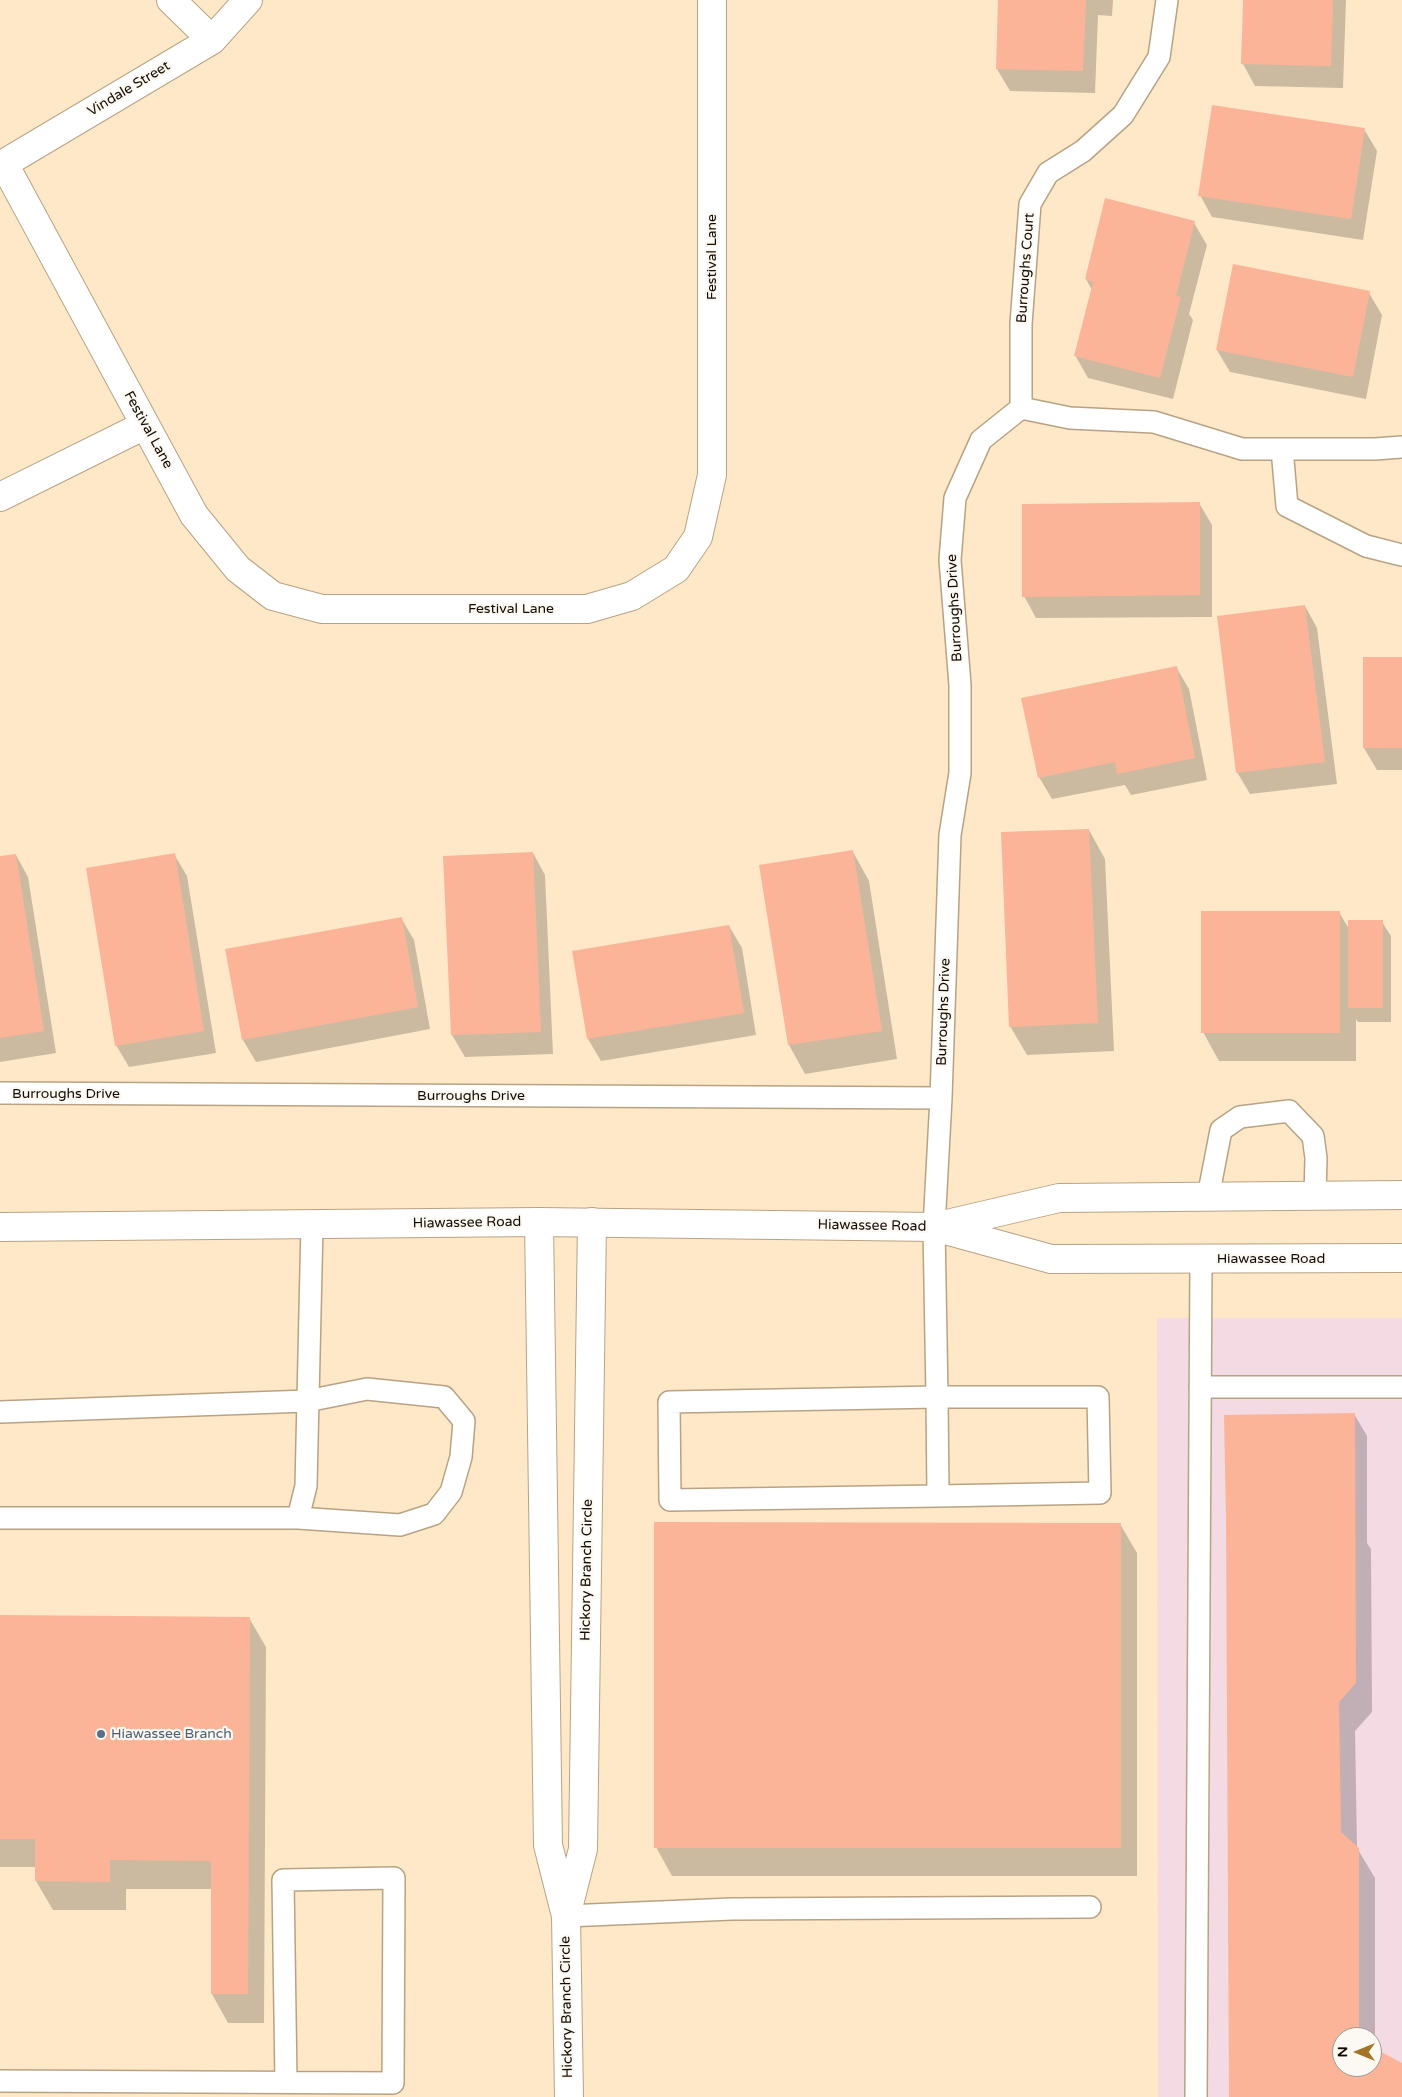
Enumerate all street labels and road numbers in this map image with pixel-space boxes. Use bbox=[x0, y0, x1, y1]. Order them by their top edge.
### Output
street label: Vindale Street bbox=[85, 58, 173, 120]
street label: Burroughs Court bbox=[1014, 212, 1038, 324]
street label: Festival Lane bbox=[704, 214, 720, 300]
street label: Festival Lane bbox=[120, 388, 176, 472]
street label: Burroughs Drive bbox=[944, 554, 966, 662]
street label: Festival Lane bbox=[468, 601, 554, 617]
street label: Burroughs Drive bbox=[934, 958, 954, 1066]
street label: Burroughs Drive bbox=[12, 1086, 120, 1102]
street label: Burroughs Drive bbox=[417, 1088, 525, 1104]
street label: Hiawassee Road bbox=[413, 1214, 521, 1232]
street label: Hiawassee Road bbox=[818, 1217, 926, 1235]
street label: Hiawassee Road bbox=[1217, 1251, 1325, 1267]
street label: Hickory Branch Circle bbox=[577, 1499, 597, 1641]
street label: Hickory Branch Circle bbox=[557, 1936, 577, 2078]

